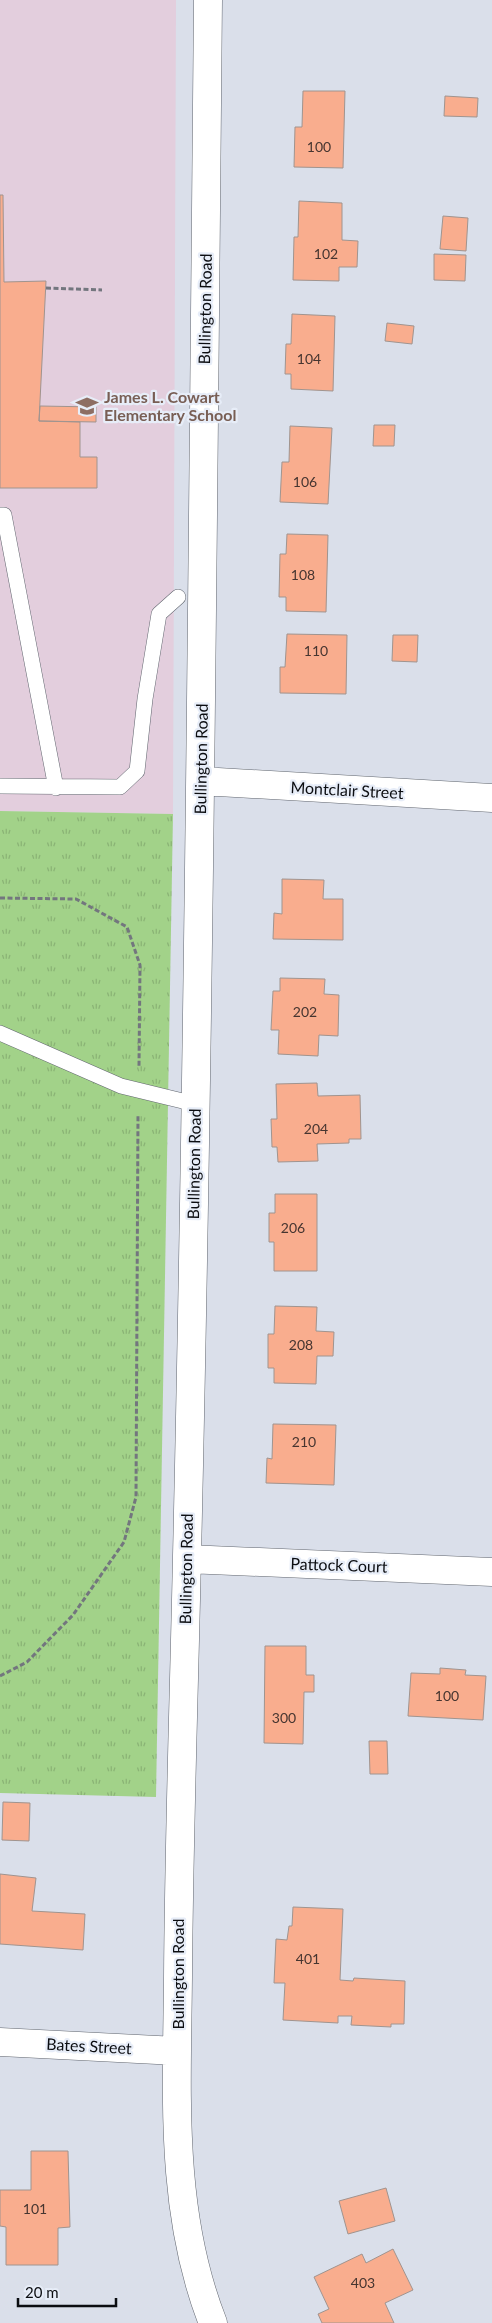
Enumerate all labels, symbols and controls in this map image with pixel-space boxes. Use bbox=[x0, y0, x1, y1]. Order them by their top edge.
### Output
house number: 100 bbox=[307, 138, 331, 155]
house number: 102 bbox=[314, 245, 338, 262]
street label: Bullington Road bbox=[194, 253, 215, 365]
house number: 104 bbox=[297, 350, 321, 367]
place label: James L. Cowart Elementary School bbox=[104, 387, 236, 424]
school or university icon: James L. Cowart Elementary School bbox=[74, 393, 100, 419]
house number: 106 bbox=[293, 473, 317, 490]
house number: 108 bbox=[291, 566, 315, 583]
house number: 110 bbox=[304, 642, 328, 659]
street label: Bullington Road bbox=[190, 703, 211, 815]
street label: Montclair Street bbox=[290, 777, 404, 802]
house number: 202 bbox=[293, 1003, 317, 1020]
street label: Bullington Road bbox=[183, 1108, 204, 1220]
house number: 204 bbox=[304, 1120, 328, 1137]
house number: 206 bbox=[281, 1219, 305, 1236]
house number: 208 bbox=[289, 1336, 313, 1353]
house number: 210 bbox=[292, 1433, 316, 1450]
street label: Bullington Road bbox=[175, 1513, 196, 1625]
street label: Pattock Court bbox=[290, 1553, 388, 1576]
house number: 100 bbox=[435, 1687, 459, 1704]
house number: 300 bbox=[272, 1709, 296, 1726]
street label: Bullington Road bbox=[168, 1918, 187, 2030]
house number: 401 bbox=[296, 1950, 320, 1967]
street label: Bates Street bbox=[46, 2034, 132, 2057]
house number: 101 bbox=[23, 2200, 47, 2217]
house number: 403 bbox=[351, 2274, 375, 2291]
scale bar bbox=[18, 2276, 115, 2308]
text: 20 m bbox=[25, 2283, 59, 2301]

